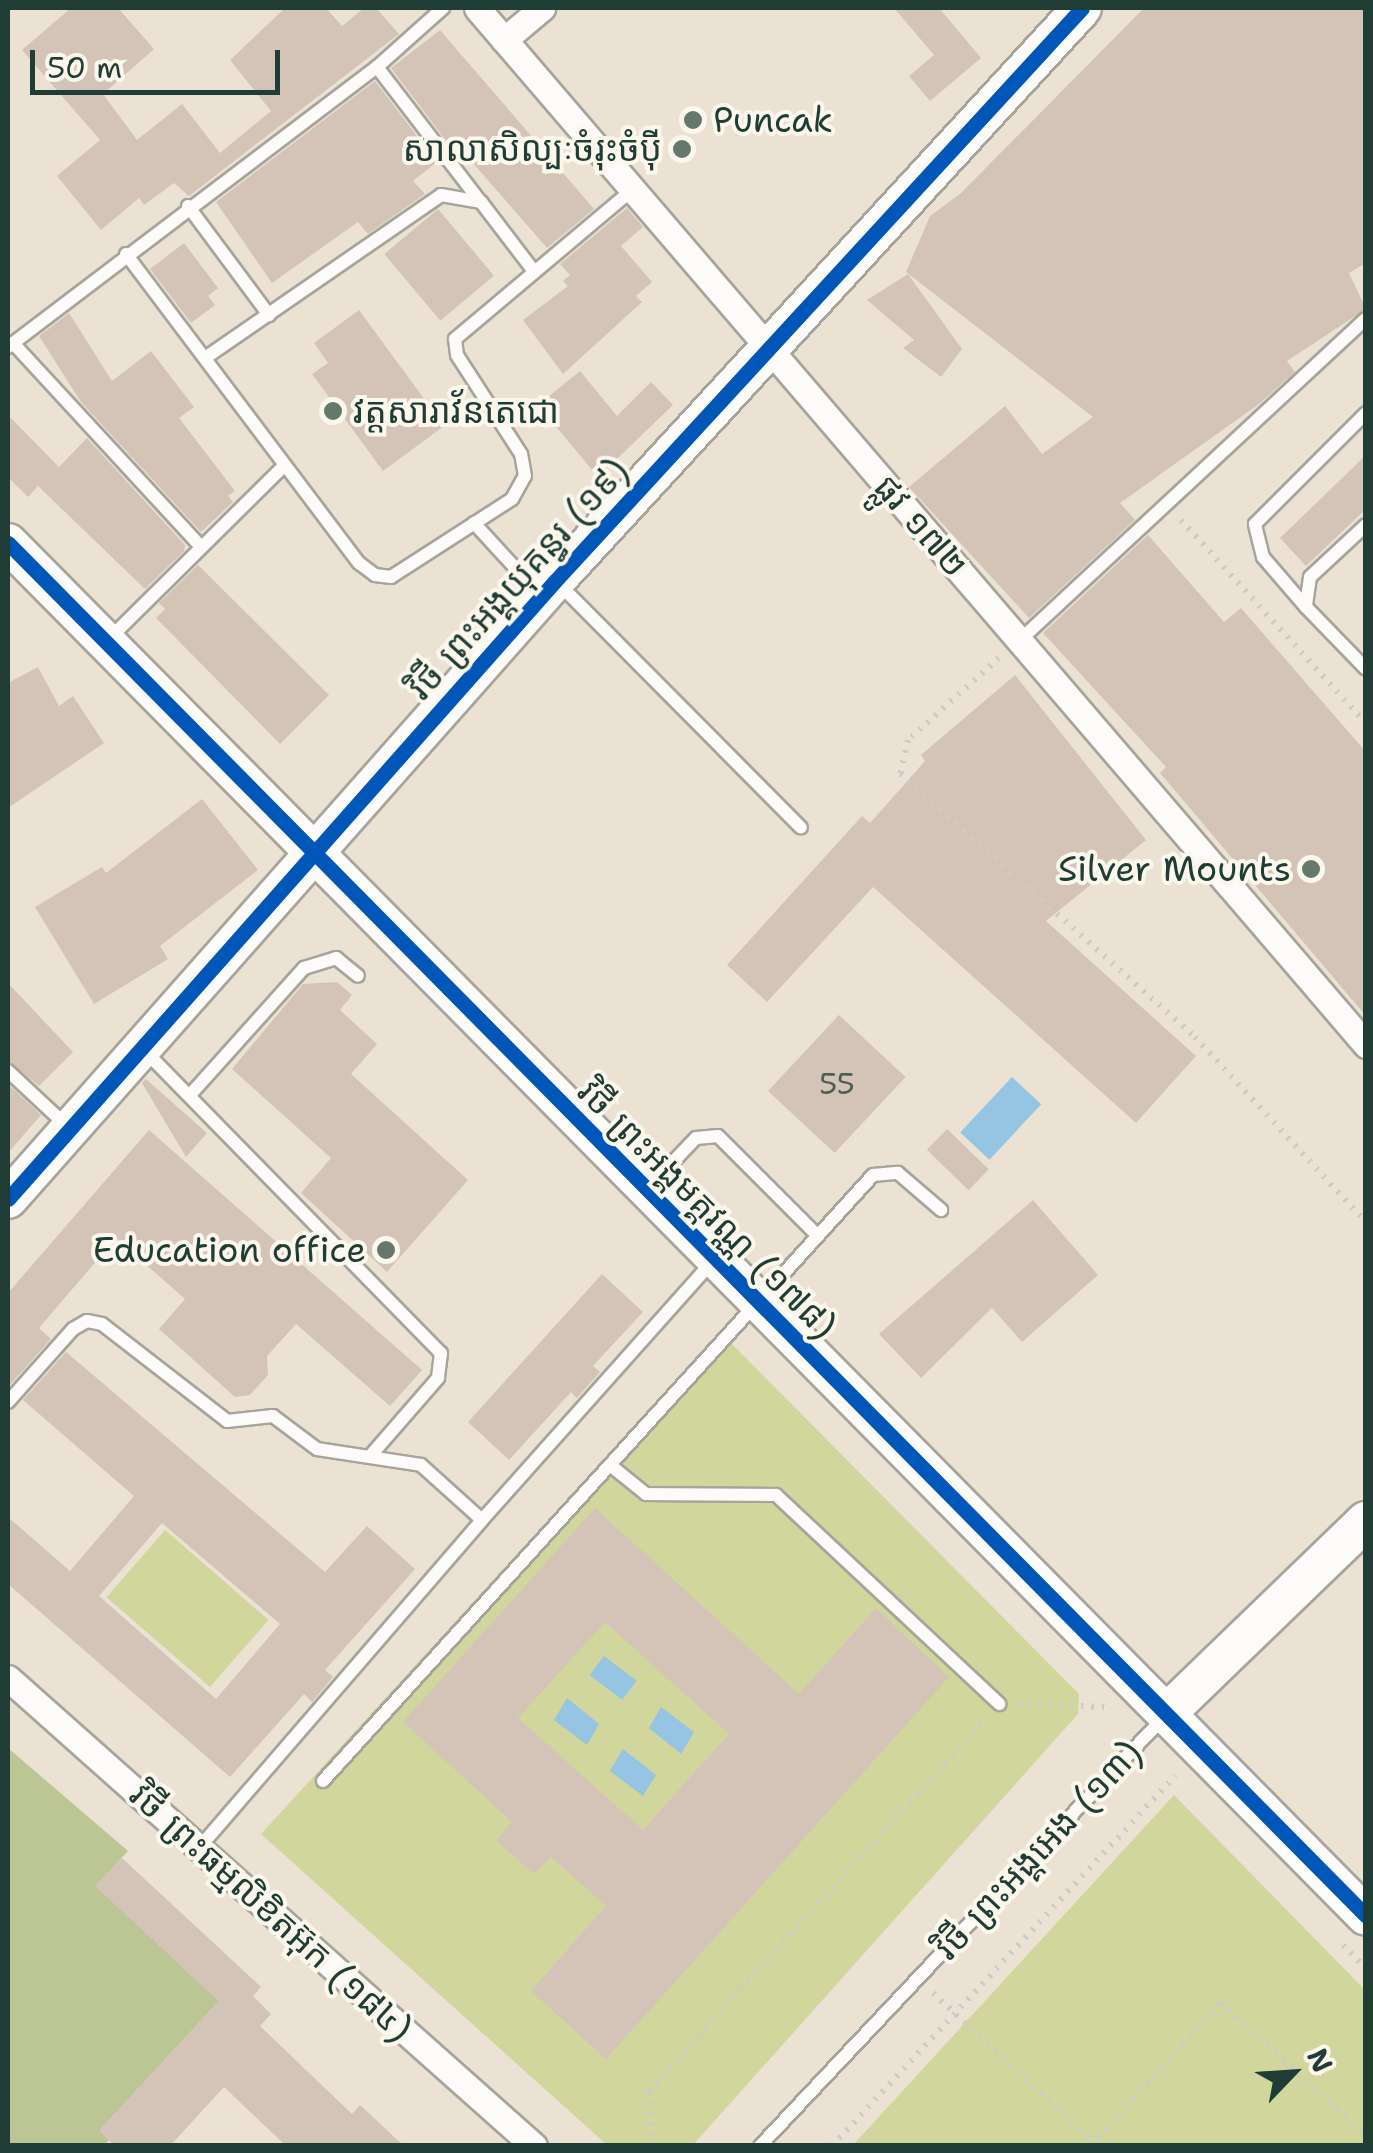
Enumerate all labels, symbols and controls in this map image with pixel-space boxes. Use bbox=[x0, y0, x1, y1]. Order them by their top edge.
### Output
scale bar bbox=[35, 30, 285, 92]
text: 50 m bbox=[47, 47, 122, 88]
place label: Puncak bbox=[713, 99, 833, 141]
marker: Puncak bbox=[682, 109, 704, 131]
place label: សាលាសិល្បៈចំរុះចំប៉ី bbox=[403, 128, 662, 170]
marker: សាលាសិល្បៈចំរុះចំប៉ី bbox=[671, 138, 693, 160]
place label: វត្តសារាវ័នតេជោ bbox=[353, 390, 559, 432]
marker: វត្តសារាវ័នតេជោ bbox=[322, 400, 344, 422]
street label: វិថី ព្រះអង្គយុគន្ធរ (១៩) bbox=[399, 450, 637, 708]
street label: ផ្លូវ ១៧២ bbox=[865, 466, 977, 586]
place label: Silver Mounts bbox=[1058, 848, 1291, 890]
marker: Silver Mounts bbox=[1300, 858, 1322, 880]
house number: 55 bbox=[819, 1066, 855, 1102]
street label: វិថី ព្រះអង្គមគ្គវណ្ណ (១៧៨) bbox=[569, 1071, 845, 1347]
place label: Education office bbox=[93, 1229, 366, 1271]
marker: Education office bbox=[375, 1239, 397, 1261]
street label: វិថី ព្រះអង្គអេង (១៣) bbox=[926, 1732, 1150, 1968]
street label: វិថី ព្រះធម្មលិខិតអ៊ុក (១៨៤) bbox=[121, 1774, 421, 2050]
north arrow bbox=[1243, 2023, 1343, 2123]
text: N bbox=[1298, 2042, 1342, 2078]

